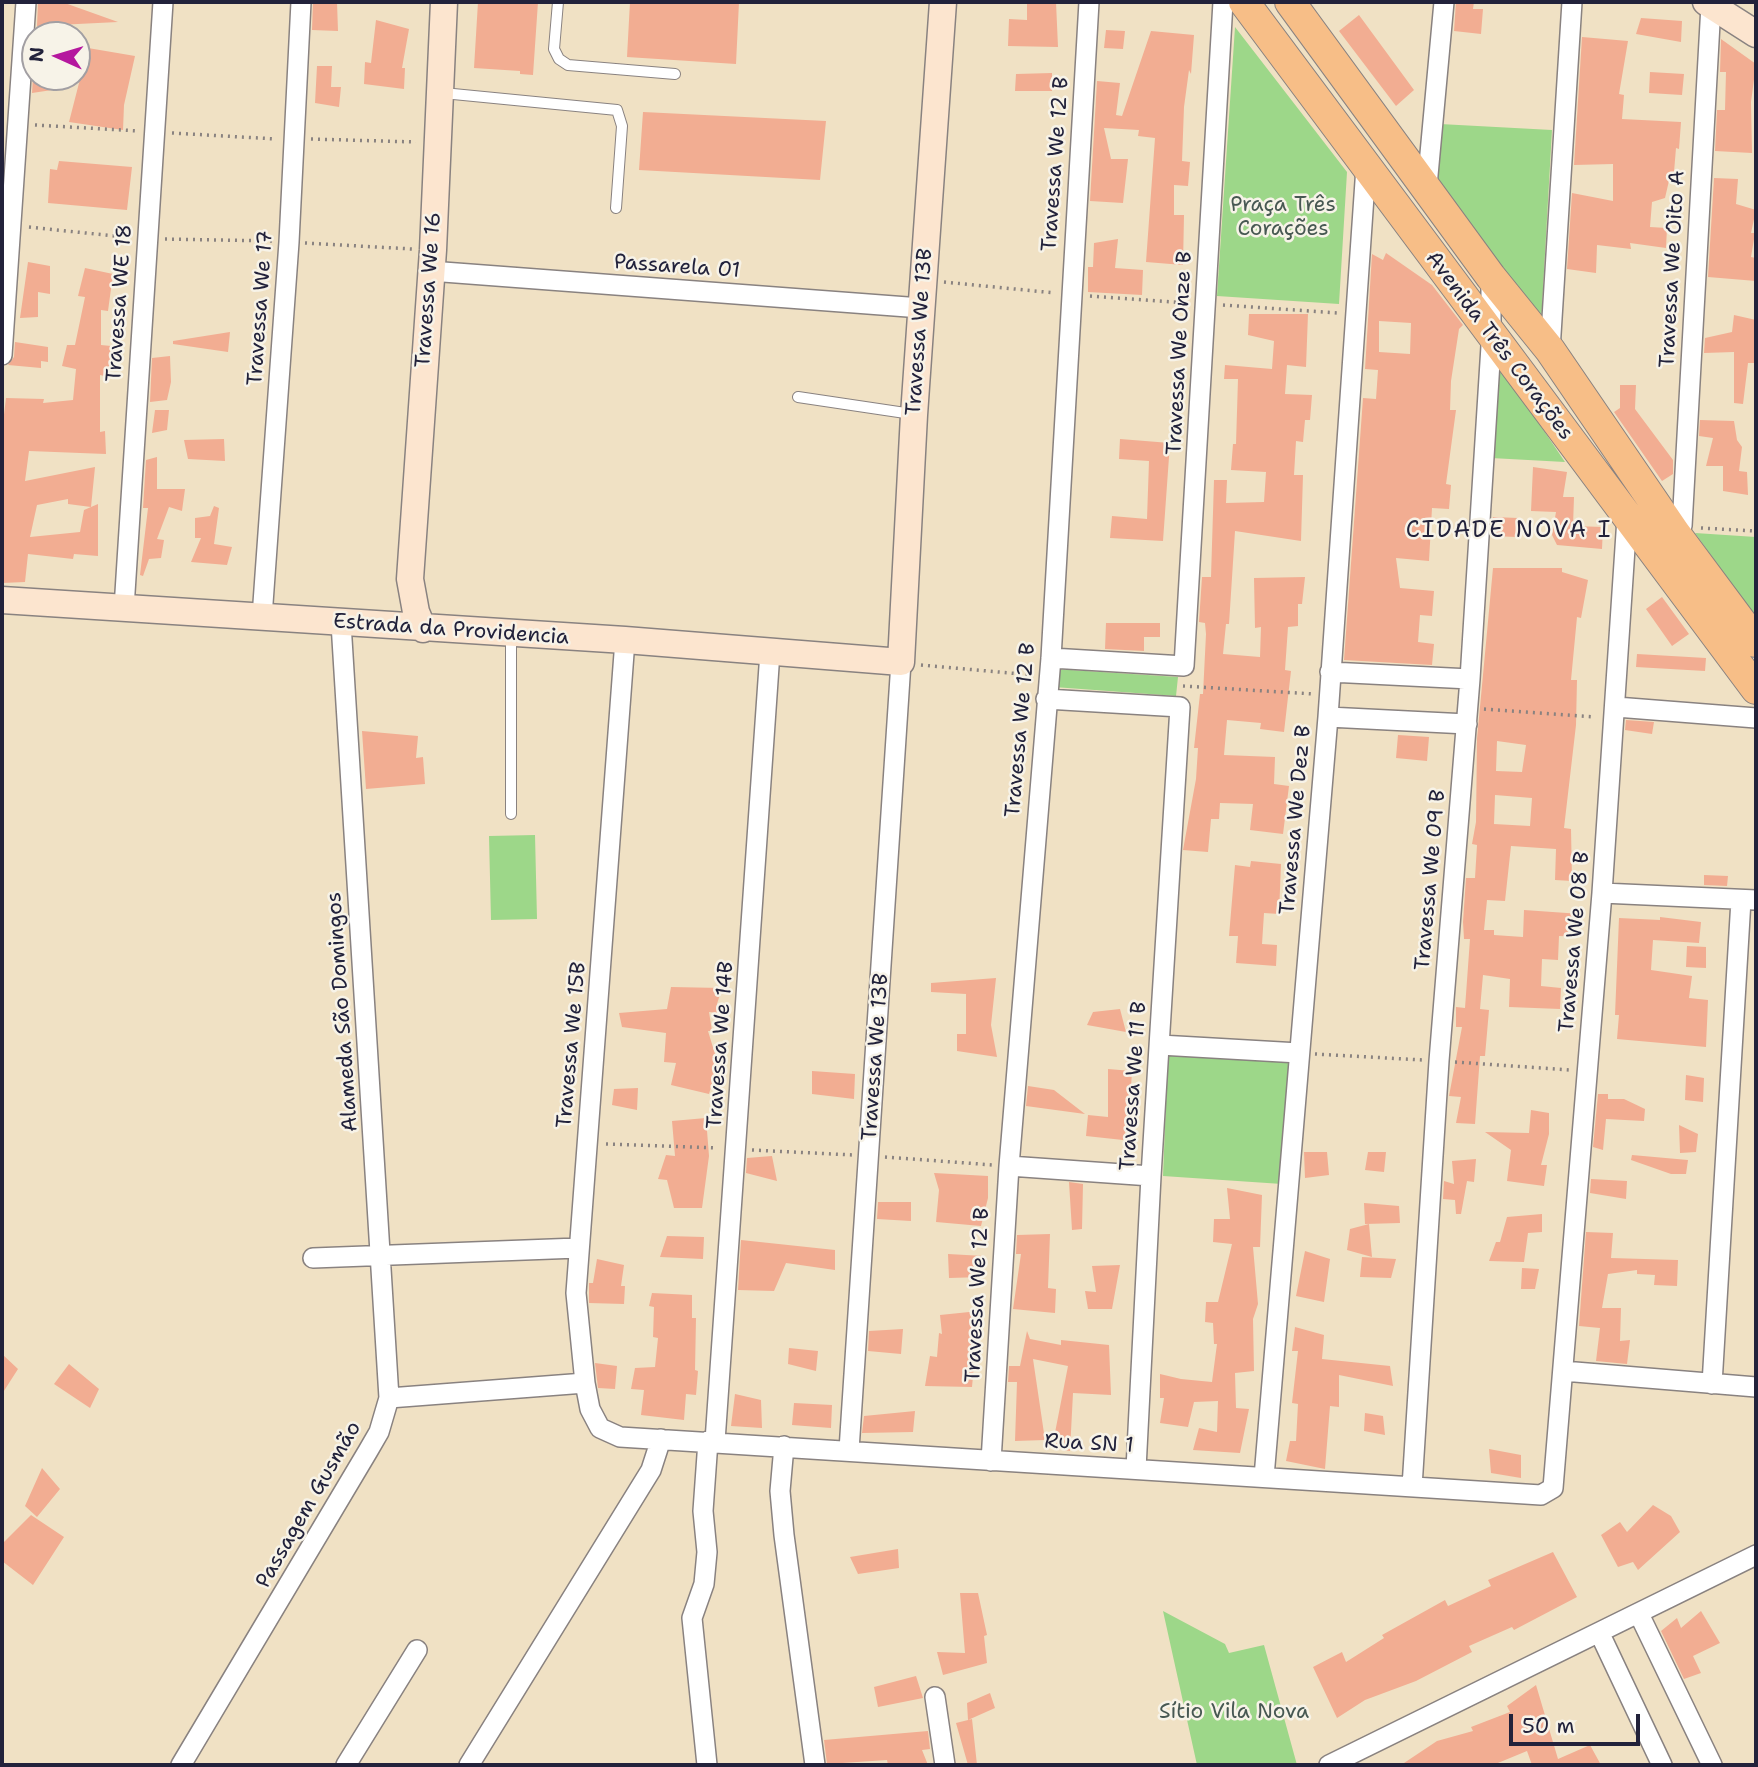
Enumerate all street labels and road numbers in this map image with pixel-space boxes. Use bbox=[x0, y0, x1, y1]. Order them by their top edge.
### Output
street label: Travessa We 12 B bbox=[1037, 76, 1075, 252]
street label: Travessa We Oito A bbox=[1655, 170, 1691, 368]
street label: Travessa We 16 bbox=[411, 211, 447, 369]
street label: Travessa WE 18 bbox=[102, 223, 138, 383]
street label: Travessa We 17 bbox=[243, 230, 279, 386]
street label: Travessa We 13B bbox=[902, 247, 938, 417]
street label: Avenida Três Corações bbox=[1420, 247, 1578, 445]
street label: Passarela 01 bbox=[613, 250, 741, 284]
street label: Travessa We Onze B bbox=[1162, 250, 1198, 456]
street label: Estrada da Providencia bbox=[332, 609, 570, 651]
street label: Travessa We 12 B bbox=[1001, 642, 1041, 818]
street label: Travessa We Dez B bbox=[1275, 724, 1317, 916]
street label: Travessa We 09 B bbox=[1411, 789, 1451, 971]
street label: Travessa We 08 B bbox=[1555, 850, 1595, 1034]
street label: Alameda São Domingos bbox=[322, 891, 364, 1133]
street label: Travessa We 14B bbox=[703, 960, 739, 1130]
street label: Travessa We 15B bbox=[552, 961, 592, 1129]
street label: Travessa We 13B bbox=[858, 972, 894, 1142]
street label: Travessa We 11 B bbox=[1116, 1001, 1152, 1171]
street label: Travessa We 12 B bbox=[961, 1207, 995, 1383]
street label: Passagem Gusmão bbox=[251, 1417, 367, 1593]
street label: Rua SN 1 bbox=[1044, 1429, 1134, 1459]

